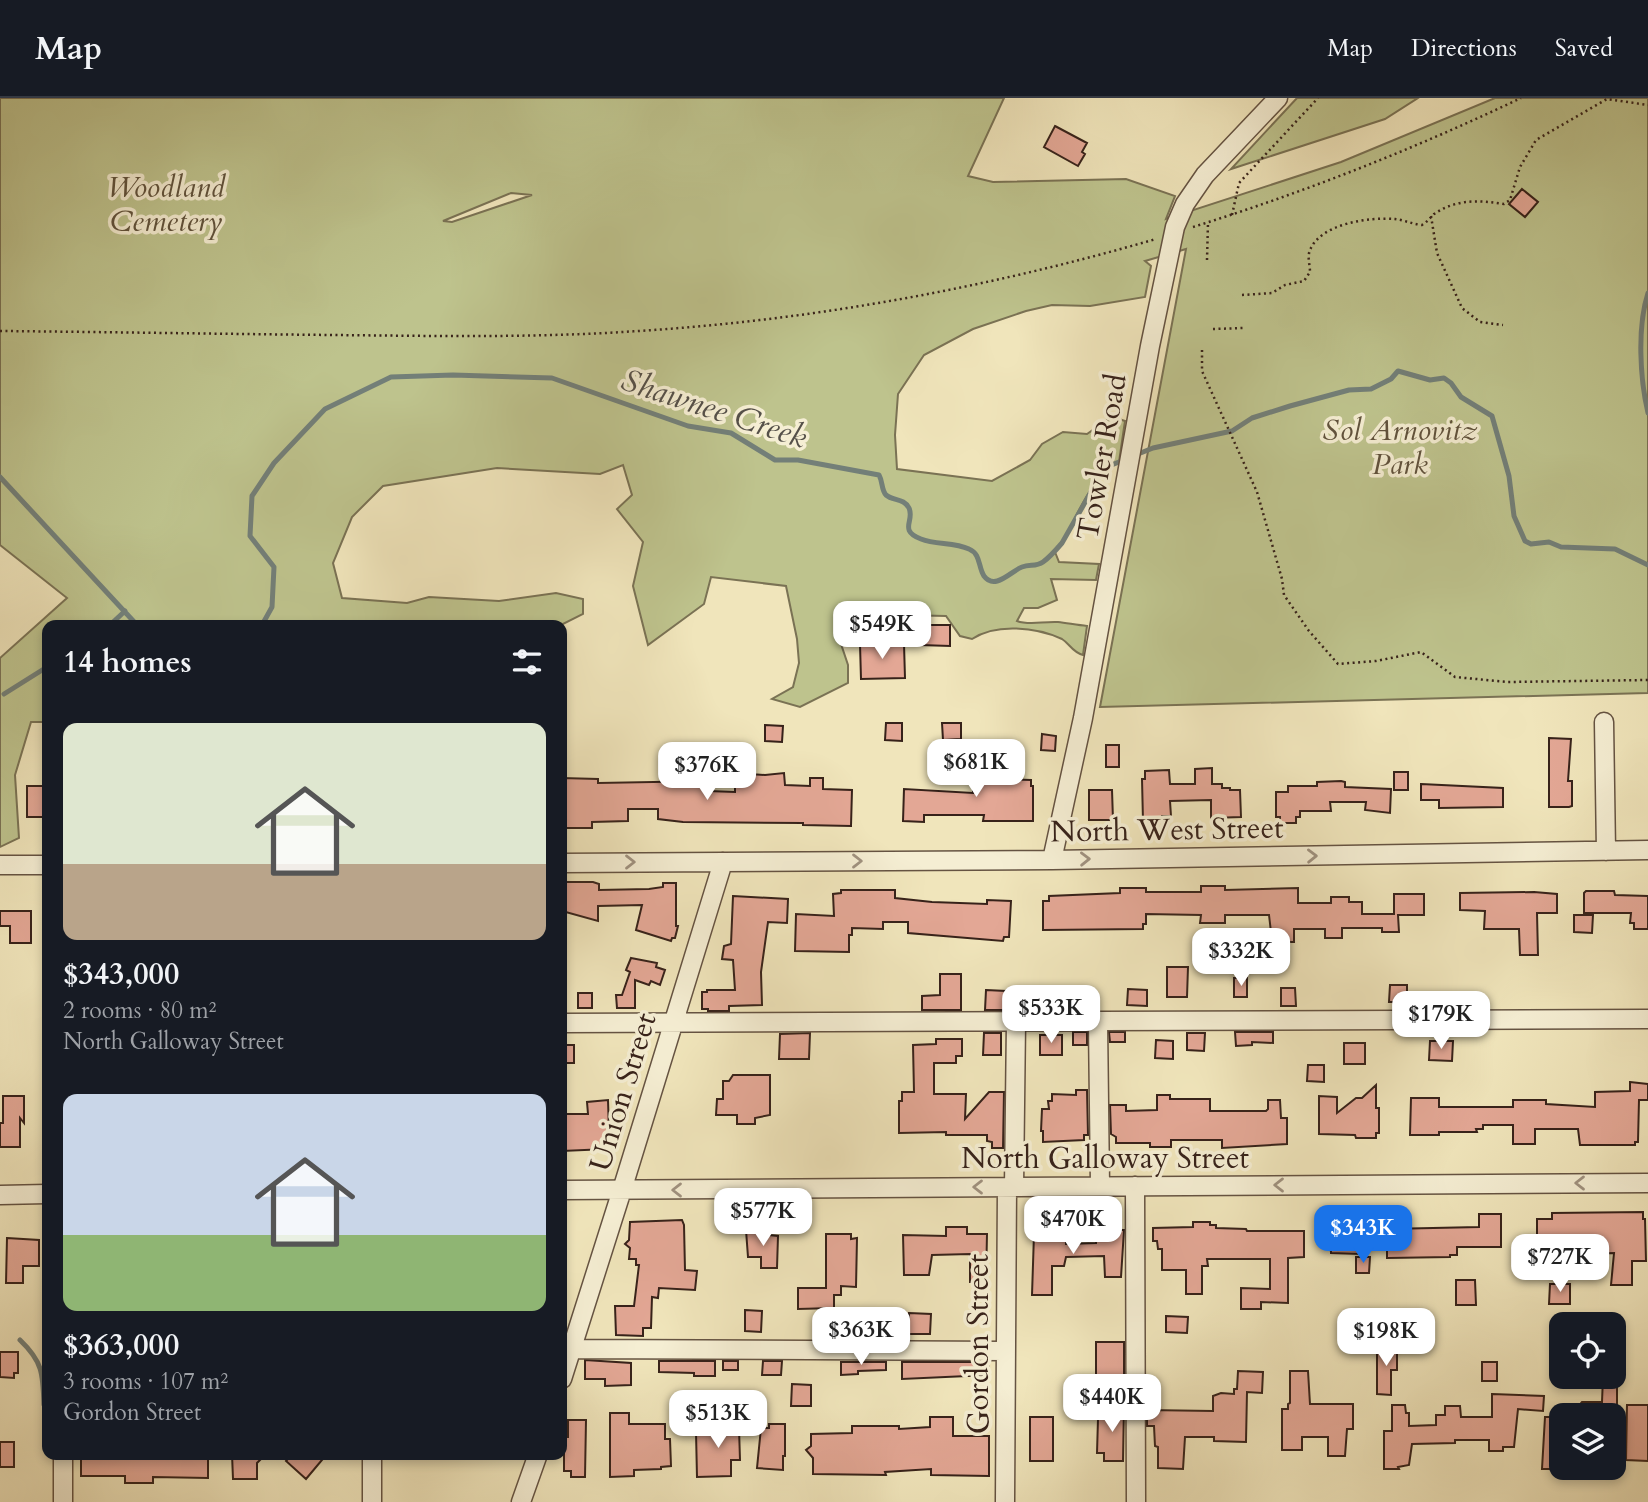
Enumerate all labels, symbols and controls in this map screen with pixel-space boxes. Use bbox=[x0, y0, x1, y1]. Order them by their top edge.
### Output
text: Map bbox=[35, 26, 102, 71]
text: Map bbox=[1327, 32, 1373, 65]
text: Directions bbox=[1411, 32, 1517, 65]
text: Saved bbox=[1555, 32, 1613, 65]
park label: Woodland Cemetery bbox=[107, 167, 227, 242]
water label: Shawnee Creek bbox=[615, 358, 813, 460]
street label: Towler Road bbox=[1067, 370, 1137, 544]
park label: Sol Arnovitz Park bbox=[1323, 410, 1478, 485]
pin: $549K bbox=[833, 602, 931, 661]
text: $549K bbox=[849, 608, 915, 639]
text: 14 homes bbox=[63, 642, 192, 683]
icon: filters bbox=[508, 643, 546, 681]
pin: $681K bbox=[927, 740, 1025, 799]
pin: $376K bbox=[658, 742, 756, 802]
text: $681K bbox=[943, 746, 1009, 777]
text: $376K bbox=[674, 749, 740, 780]
icon: home bbox=[242, 768, 368, 894]
street label: North West Street bbox=[1050, 807, 1284, 853]
one-way arrow bbox=[1307, 848, 1318, 863]
one-way arrow bbox=[1080, 851, 1091, 867]
one-way arrow bbox=[853, 853, 863, 869]
one-way arrow bbox=[625, 854, 636, 870]
pin: $332K bbox=[1192, 928, 1290, 988]
text: $332K bbox=[1208, 935, 1274, 966]
text: $343,000 bbox=[63, 954, 179, 995]
pin: $533K bbox=[1002, 986, 1100, 1045]
text: $533K bbox=[1018, 992, 1084, 1023]
pin: $179K bbox=[1392, 992, 1490, 1051]
text: 2 rooms · 80 m² bbox=[63, 995, 216, 1026]
text: $179K bbox=[1408, 998, 1474, 1029]
street label: Union Street bbox=[579, 1007, 667, 1176]
text: North Galloway Street bbox=[63, 1026, 284, 1057]
street label: North Galloway Street bbox=[961, 1138, 1250, 1179]
icon: home bbox=[242, 1139, 368, 1265]
one-way arrow bbox=[1574, 1175, 1585, 1191]
one-way arrow bbox=[1273, 1177, 1284, 1193]
one-way arrow bbox=[972, 1179, 983, 1195]
one-way arrow bbox=[671, 1182, 682, 1198]
pin: $577K bbox=[714, 1188, 812, 1248]
text: $577K bbox=[730, 1195, 796, 1226]
pin: $470K bbox=[1024, 1196, 1122, 1256]
text: $470K bbox=[1040, 1203, 1106, 1234]
pin: $343K bbox=[1314, 1206, 1412, 1265]
text: $343K bbox=[1330, 1212, 1396, 1243]
pin: $727K bbox=[1511, 1234, 1609, 1294]
text: $727K bbox=[1527, 1241, 1593, 1272]
street label: Gordon Street bbox=[958, 1253, 999, 1434]
pin: $363K bbox=[812, 1308, 910, 1367]
pin: $198K bbox=[1337, 1308, 1435, 1368]
map controls bbox=[1549, 1312, 1626, 1480]
button: locate bbox=[1549, 1312, 1626, 1389]
text: $363K bbox=[828, 1314, 894, 1345]
text: $198K bbox=[1353, 1315, 1419, 1346]
text: $363,000 bbox=[63, 1325, 179, 1366]
text: 3 rooms · 107 m² bbox=[63, 1366, 228, 1397]
pin: $440K bbox=[1063, 1374, 1161, 1434]
text: $440K bbox=[1079, 1381, 1145, 1412]
pin: $513K bbox=[669, 1390, 767, 1450]
text: Gordon Street bbox=[63, 1397, 201, 1428]
text: $513K bbox=[685, 1397, 751, 1428]
button: layers bbox=[1549, 1403, 1626, 1480]

